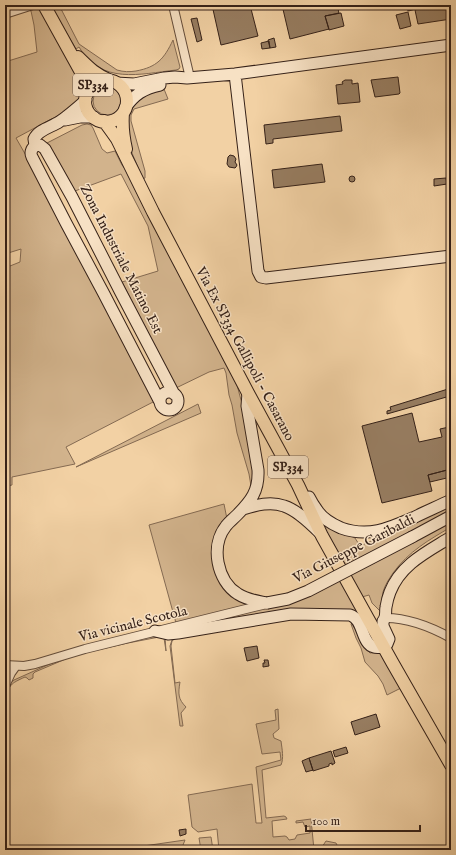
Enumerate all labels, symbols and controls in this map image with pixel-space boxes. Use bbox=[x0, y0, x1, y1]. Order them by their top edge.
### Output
road number: SP334 bbox=[73, 74, 113, 96]
street label: Zona Industriale Matino Est bbox=[75, 181, 167, 337]
street label: Via Ex SP334 Gallipoli - Casarano bbox=[191, 263, 299, 444]
road number: SP334 bbox=[268, 456, 308, 478]
street label: Via Giuseppe Garibaldi bbox=[289, 510, 418, 588]
street label: Via vicinale Scotola bbox=[76, 602, 190, 646]
scale bar bbox=[306, 807, 420, 833]
text: 100 m bbox=[312, 814, 340, 829]

